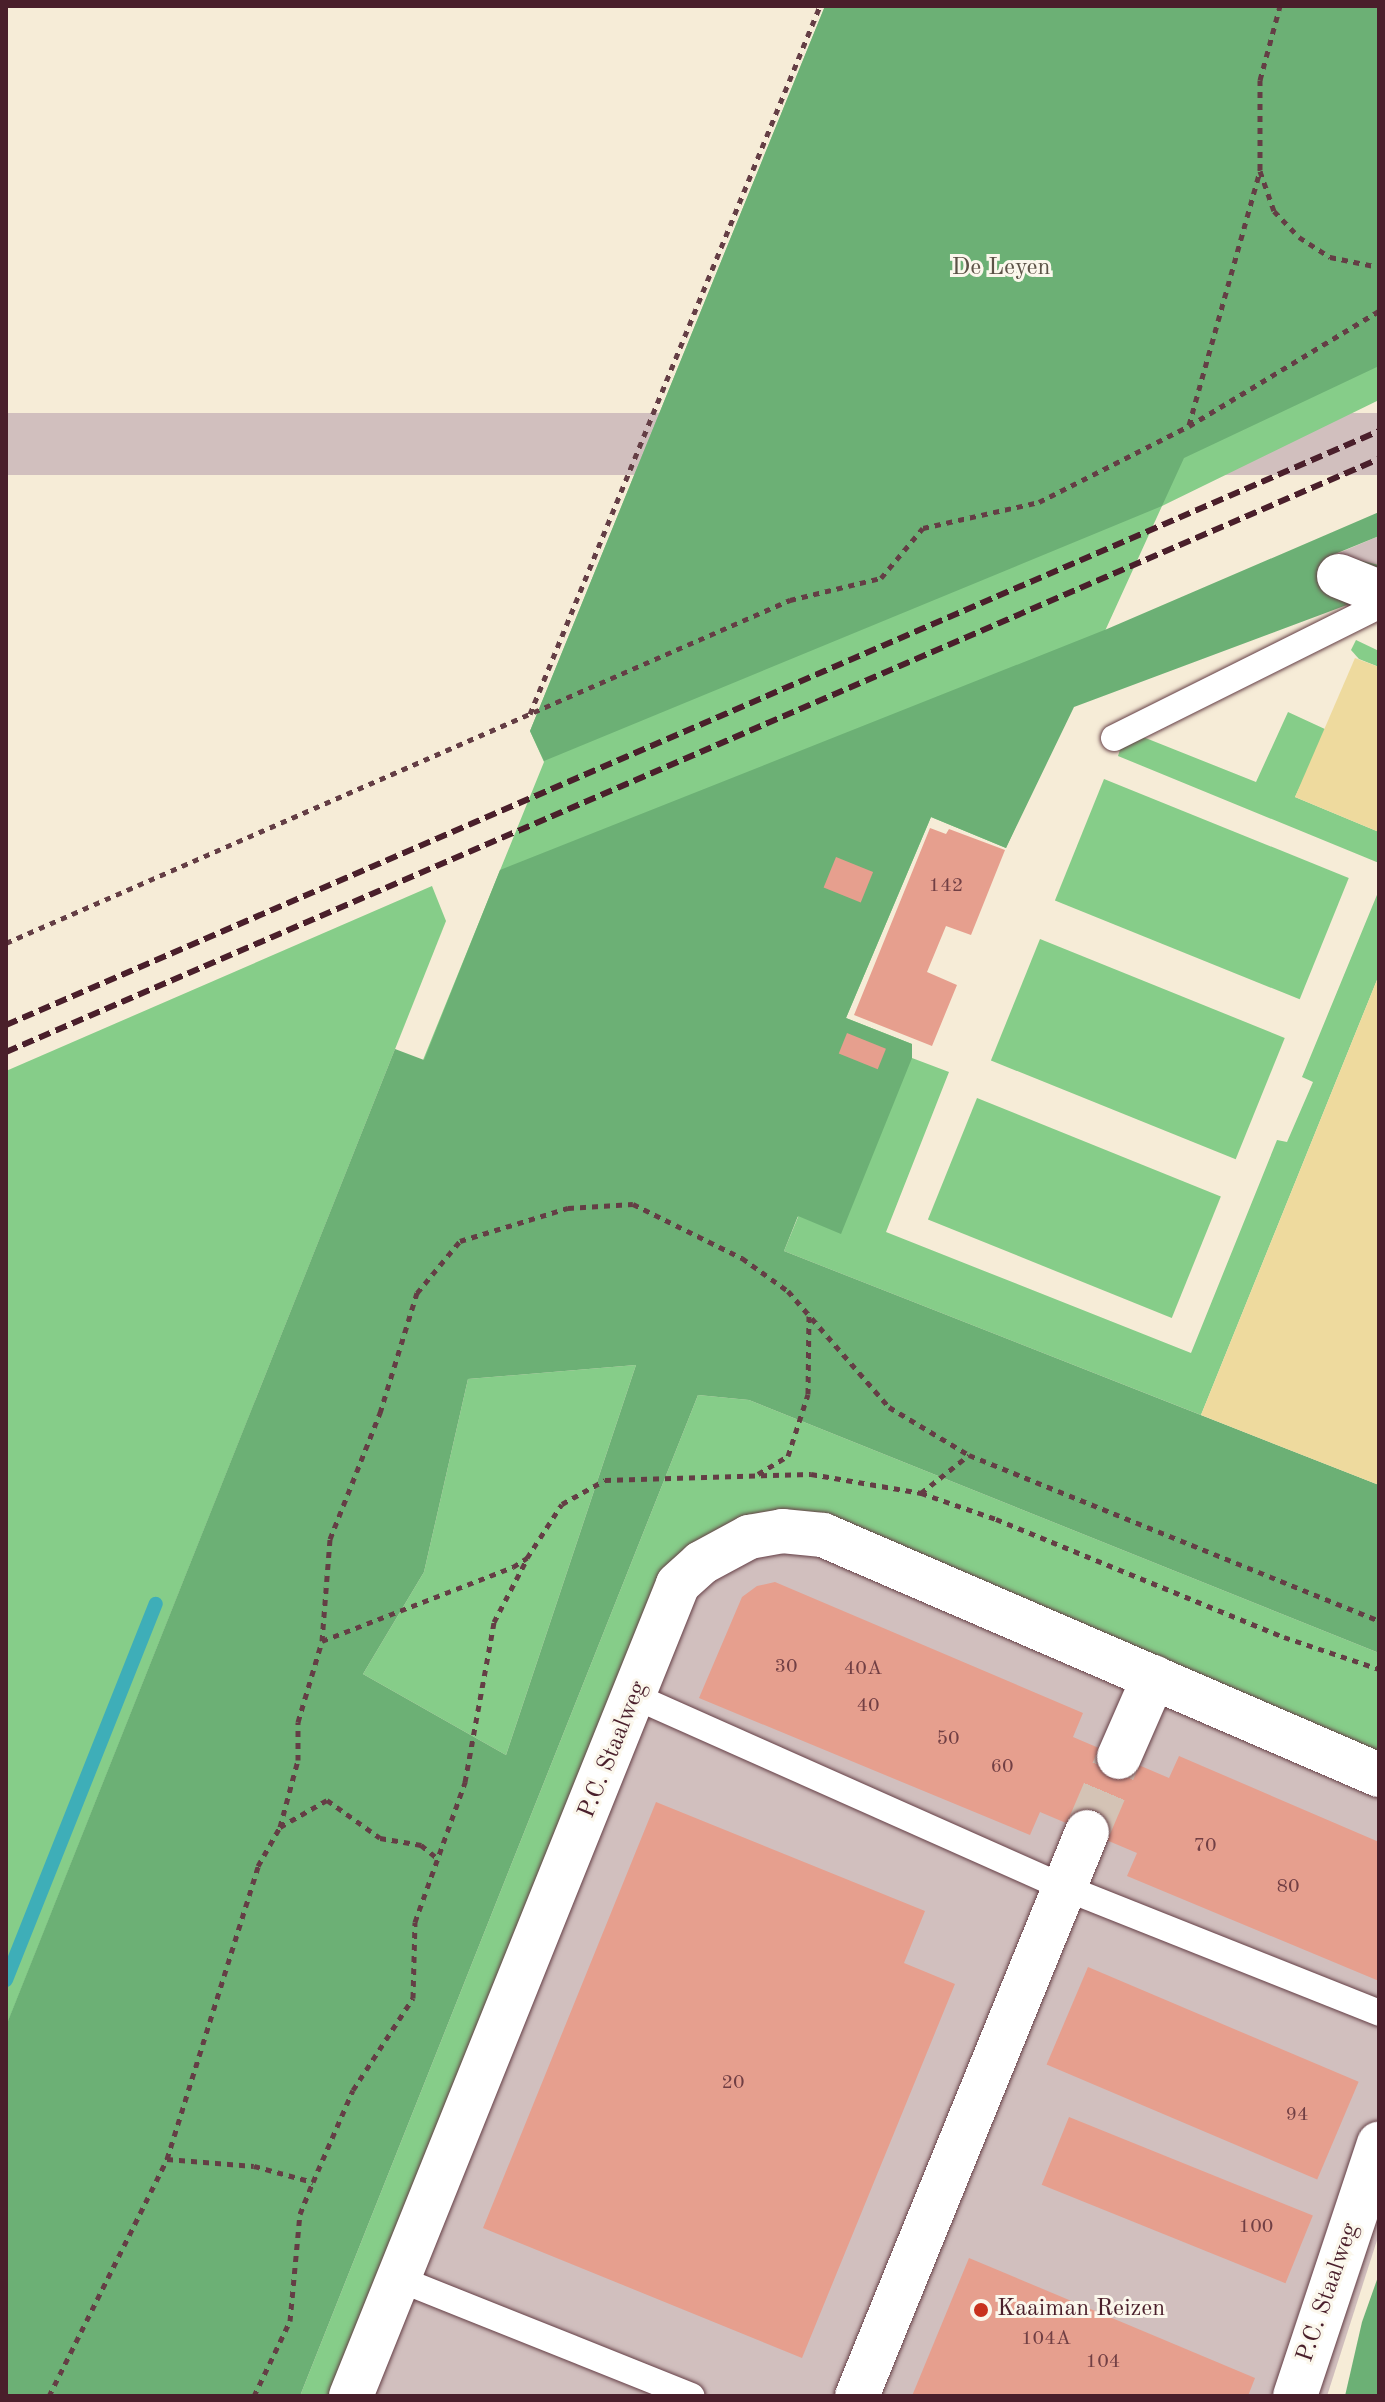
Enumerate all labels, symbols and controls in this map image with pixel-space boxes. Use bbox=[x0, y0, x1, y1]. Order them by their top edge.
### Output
park label: De Leyen bbox=[951, 255, 1051, 283]
house number: 142 bbox=[929, 874, 963, 898]
house number: 30 bbox=[774, 1655, 798, 1679]
house number: 40A bbox=[844, 1657, 882, 1681]
street label: P.C. Staalweg bbox=[573, 1677, 655, 1823]
house number: 40 bbox=[856, 1694, 880, 1718]
house number: 50 bbox=[936, 1727, 960, 1751]
house number: 60 bbox=[990, 1755, 1014, 1779]
house number: 70 bbox=[1193, 1834, 1217, 1858]
house number: 80 bbox=[1276, 1875, 1300, 1899]
house number: 20 bbox=[721, 2071, 745, 2095]
house number: 94 bbox=[1285, 2103, 1309, 2127]
house number: 100 bbox=[1239, 2215, 1273, 2239]
street label: P.C. Staalweg bbox=[1292, 2220, 1366, 2366]
place label: Kaaiman Reizen bbox=[997, 2296, 1165, 2324]
marker: Kaaiman Reizen bbox=[972, 2301, 990, 2319]
house number: 104A bbox=[1021, 2327, 1071, 2351]
house number: 104 bbox=[1086, 2350, 1120, 2374]

